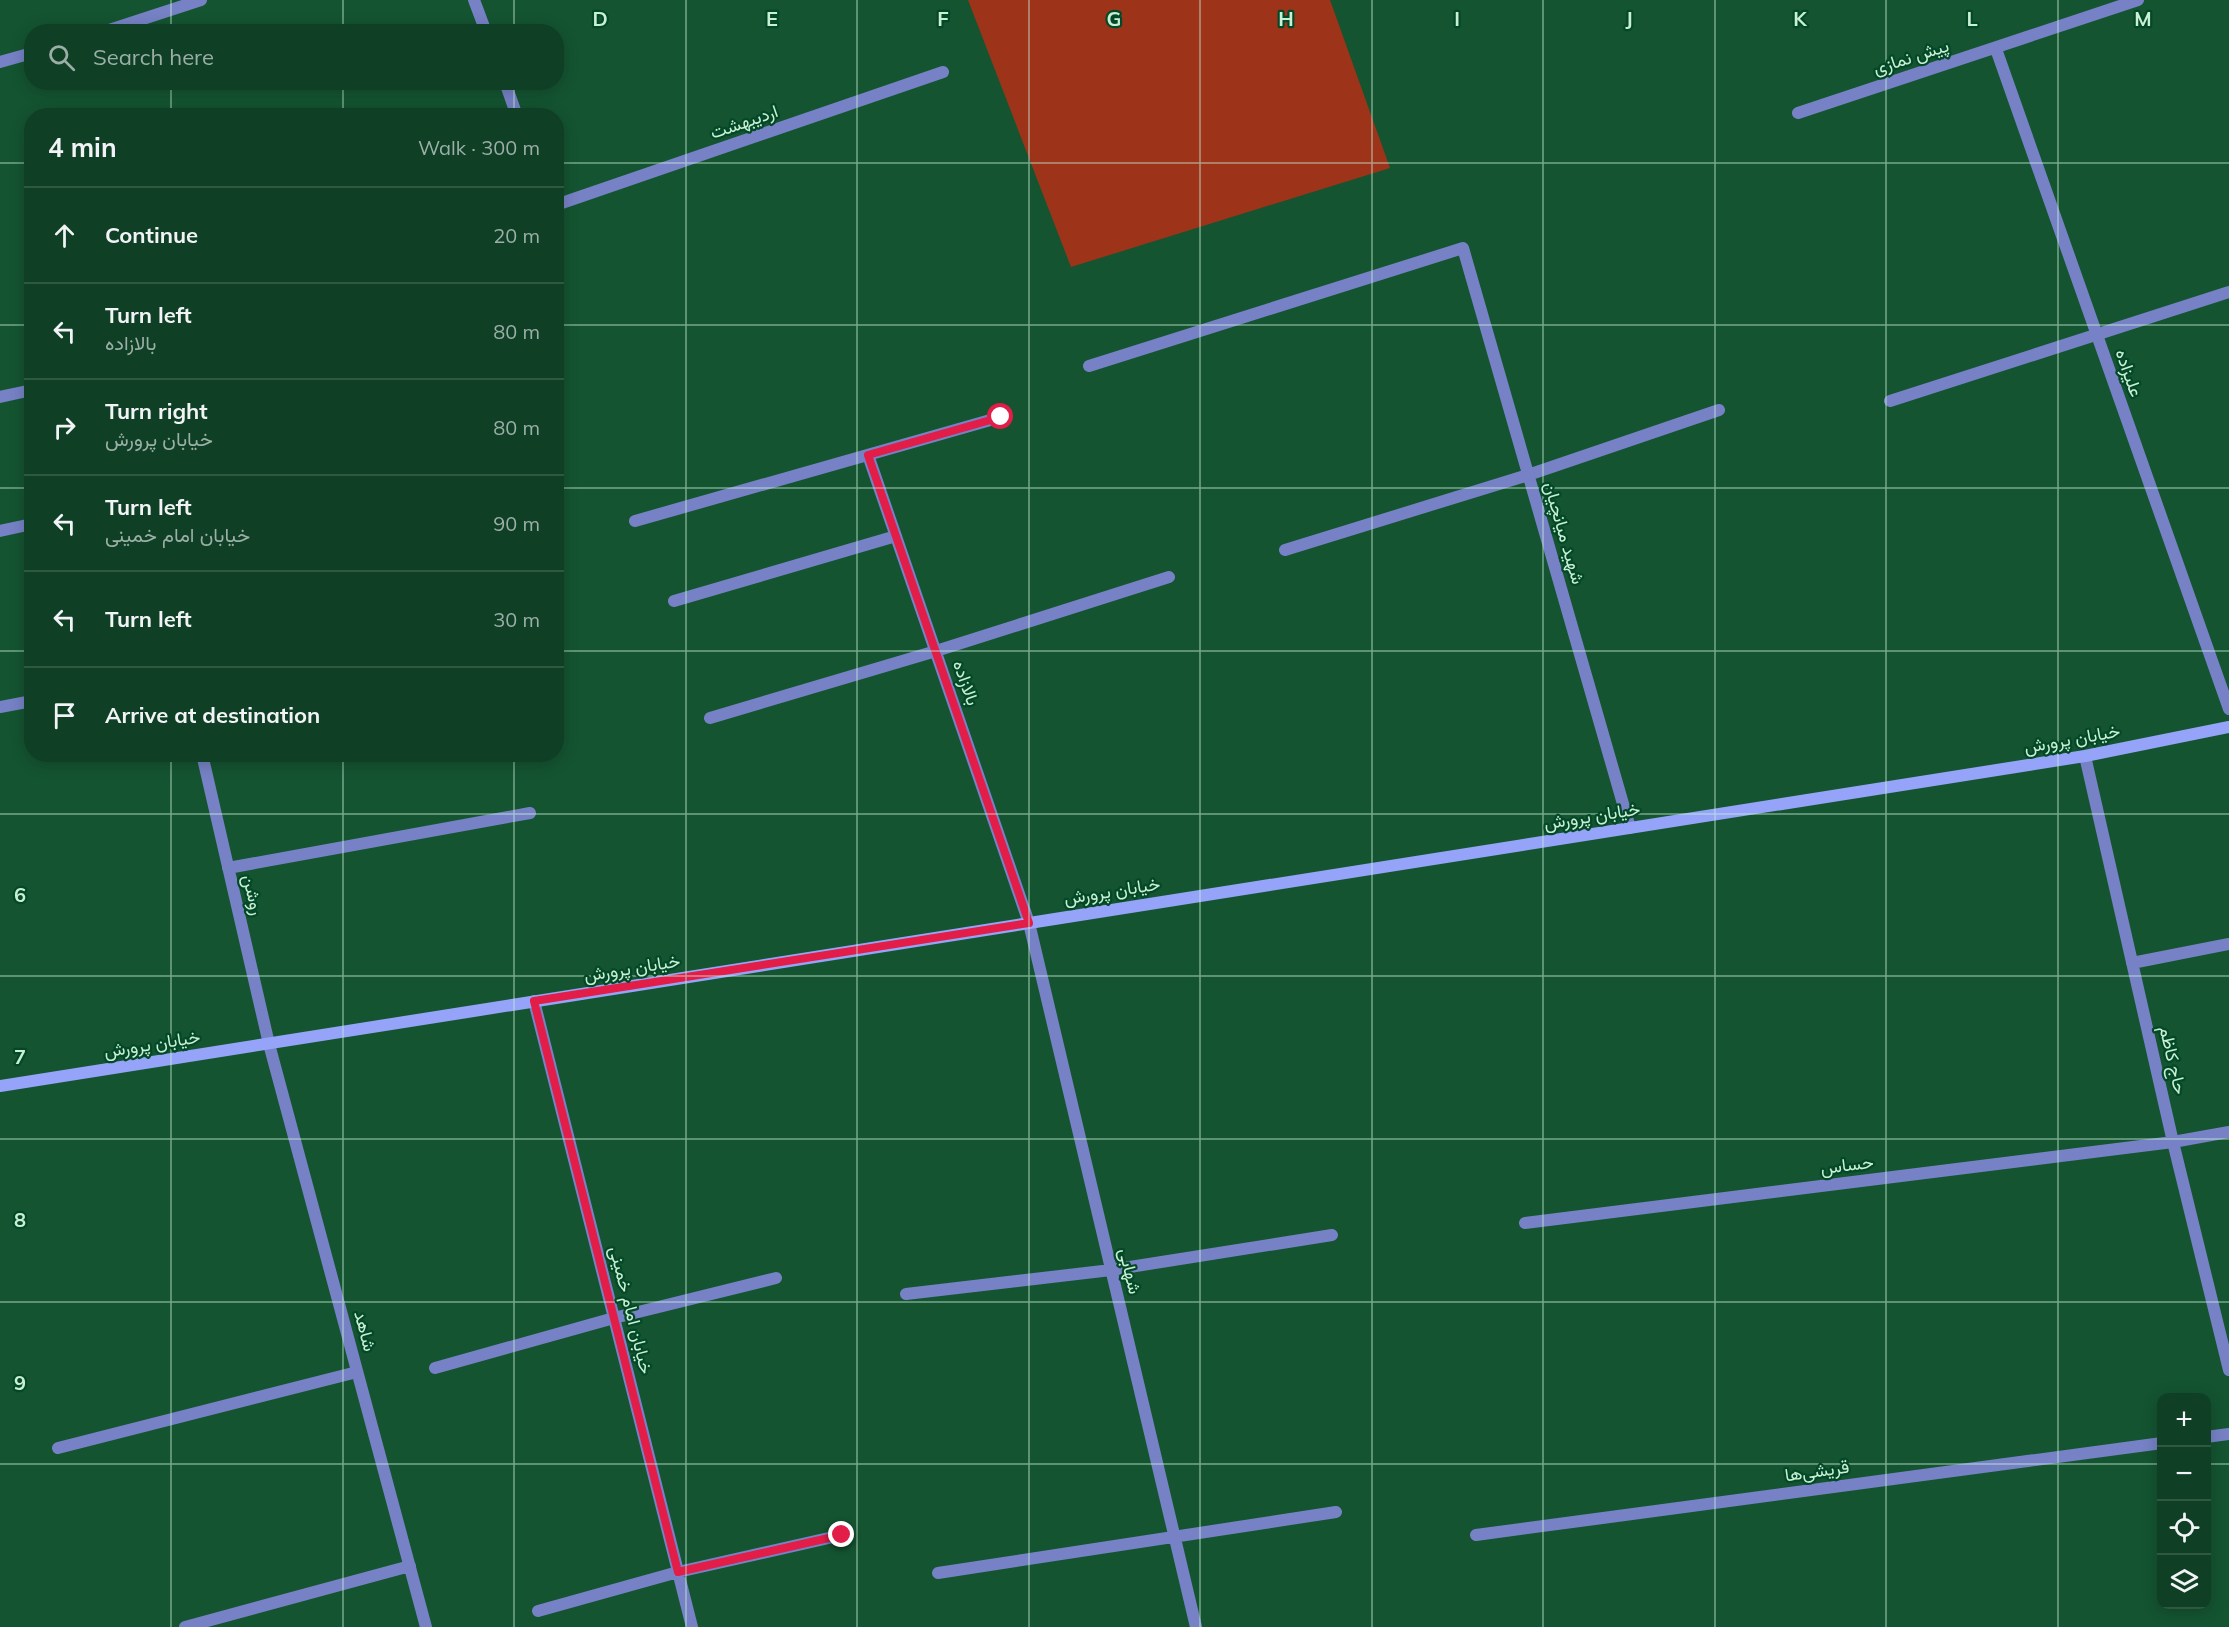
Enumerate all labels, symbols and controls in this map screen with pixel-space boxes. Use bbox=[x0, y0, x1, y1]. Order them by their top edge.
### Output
text: D bbox=[592, 6, 608, 31]
text: E bbox=[766, 6, 778, 31]
text: F bbox=[937, 6, 949, 31]
text: G bbox=[1107, 6, 1121, 31]
text: H bbox=[1278, 6, 1294, 31]
text: I bbox=[1454, 6, 1460, 31]
text: J bbox=[1625, 6, 1633, 31]
text: K bbox=[1793, 6, 1807, 31]
text: L bbox=[1966, 6, 1978, 31]
text: M bbox=[2134, 6, 2152, 31]
search box bbox=[24, 24, 564, 90]
street label: پیش نمازی bbox=[1870, 33, 1952, 81]
icon: search bbox=[45, 41, 78, 74]
text: Search here bbox=[93, 43, 214, 71]
street label: اردیبهشت bbox=[707, 99, 781, 144]
text: 4 min bbox=[48, 131, 117, 164]
text: Walk · 300 m bbox=[418, 135, 540, 160]
icon: ahead bbox=[48, 219, 81, 252]
text: Continue bbox=[105, 221, 198, 249]
text: 20 m bbox=[493, 223, 540, 248]
text: Turn left bbox=[105, 301, 192, 329]
icon: left bbox=[48, 315, 81, 348]
text: 80 m bbox=[493, 319, 540, 344]
text: بالازاده bbox=[105, 330, 157, 355]
street label: علیزاده bbox=[2111, 346, 2148, 400]
text: Turn right bbox=[105, 397, 208, 425]
route start bbox=[987, 403, 1013, 429]
icon: right bbox=[48, 411, 81, 444]
text: 80 m bbox=[493, 415, 540, 440]
text: خیابان پرورش bbox=[105, 426, 213, 451]
street label: شهید میانچیان bbox=[1538, 479, 1590, 587]
text: Turn left bbox=[105, 493, 192, 521]
icon: left bbox=[48, 507, 81, 540]
text: 90 m bbox=[493, 511, 540, 536]
text: خیابان امام خمینی bbox=[105, 522, 250, 547]
icon: left bbox=[48, 603, 81, 636]
text: Turn left bbox=[105, 605, 192, 633]
text: 30 m bbox=[493, 607, 540, 632]
street label: بالازاده bbox=[948, 657, 985, 708]
icon: arrive bbox=[48, 699, 81, 732]
text: Arrive at destination bbox=[105, 701, 320, 729]
street label: خیابان پرورش bbox=[2022, 719, 2122, 759]
street label: خیابان پرورش bbox=[1542, 797, 1642, 835]
street label: روشن bbox=[238, 872, 269, 917]
street label: خیابان پرورش bbox=[1062, 872, 1162, 910]
text: 6 bbox=[14, 882, 26, 907]
street label: خیابان پرورش bbox=[582, 949, 682, 987]
street label: حاج کاظم bbox=[2154, 1024, 2192, 1096]
street label: خیابان پرورش bbox=[102, 1025, 202, 1063]
text: 7 bbox=[14, 1044, 26, 1069]
street label: حساس bbox=[1819, 1150, 1875, 1179]
text: 8 bbox=[14, 1207, 26, 1232]
street label: خیابان امام خمینی bbox=[604, 1244, 658, 1376]
street label: شهابی bbox=[1114, 1246, 1147, 1296]
street label: شاهد bbox=[349, 1308, 382, 1354]
text: 9 bbox=[14, 1370, 26, 1395]
map controls bbox=[2157, 1393, 2211, 1609]
button: + bbox=[2157, 1393, 2211, 1447]
button: − bbox=[2157, 1447, 2211, 1501]
street label: قریشی‌ها bbox=[1783, 1455, 1851, 1486]
button: locate bbox=[2157, 1501, 2211, 1555]
route end bbox=[828, 1521, 854, 1547]
button: layers bbox=[2157, 1555, 2211, 1609]

